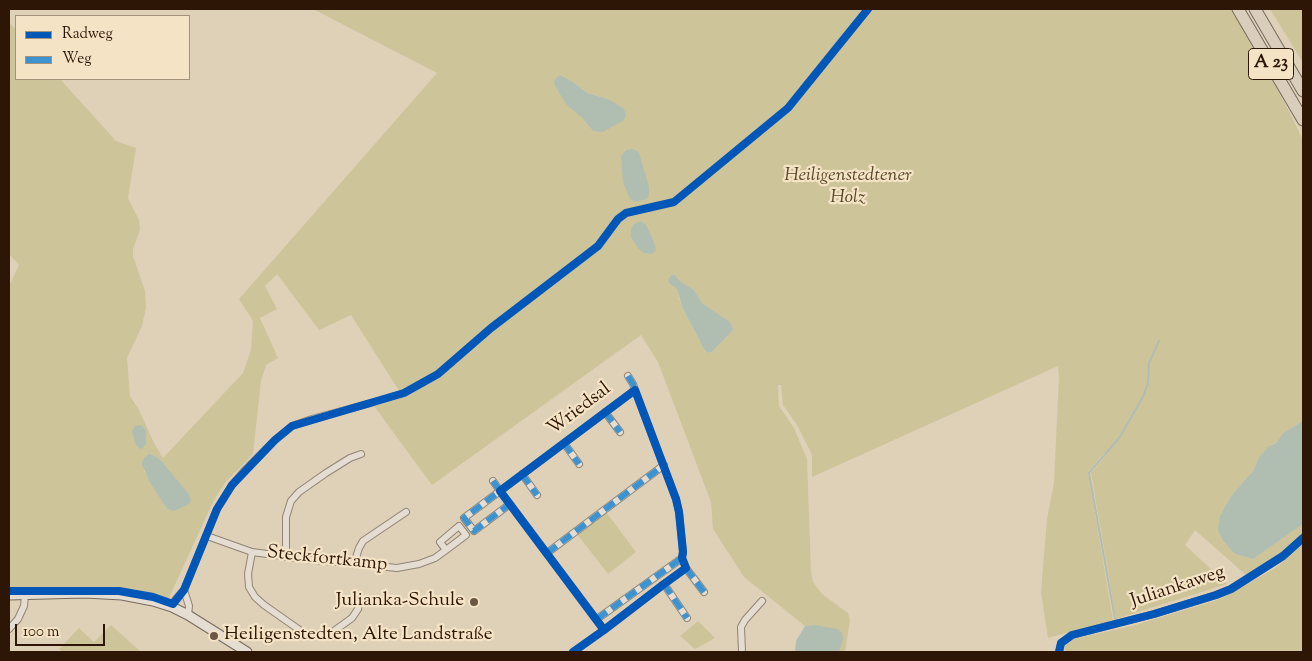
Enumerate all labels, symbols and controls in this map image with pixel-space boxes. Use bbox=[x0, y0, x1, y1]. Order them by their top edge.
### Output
legend bbox=[15, 15, 190, 80]
text: Radweg bbox=[62, 24, 113, 45]
text: Weg bbox=[62, 49, 92, 70]
road number: A 23 bbox=[1248, 49, 1294, 80]
park label: Heiligenstedtener Holz bbox=[784, 166, 912, 210]
street label: Wriedsal bbox=[544, 379, 616, 441]
street label: Steckfortkamp bbox=[266, 542, 388, 578]
street label: Juliankaweg bbox=[1128, 562, 1228, 614]
place label: Julianka-Schule bbox=[336, 591, 464, 613]
marker: Julianka-Schule bbox=[468, 596, 480, 608]
scale bar bbox=[18, 614, 108, 646]
text: 100 m bbox=[23, 622, 59, 643]
place label: Heiligenstedten, Alte Landstraße bbox=[224, 625, 493, 647]
marker: Heiligenstedten, Alte Landstraße bbox=[208, 630, 220, 642]

